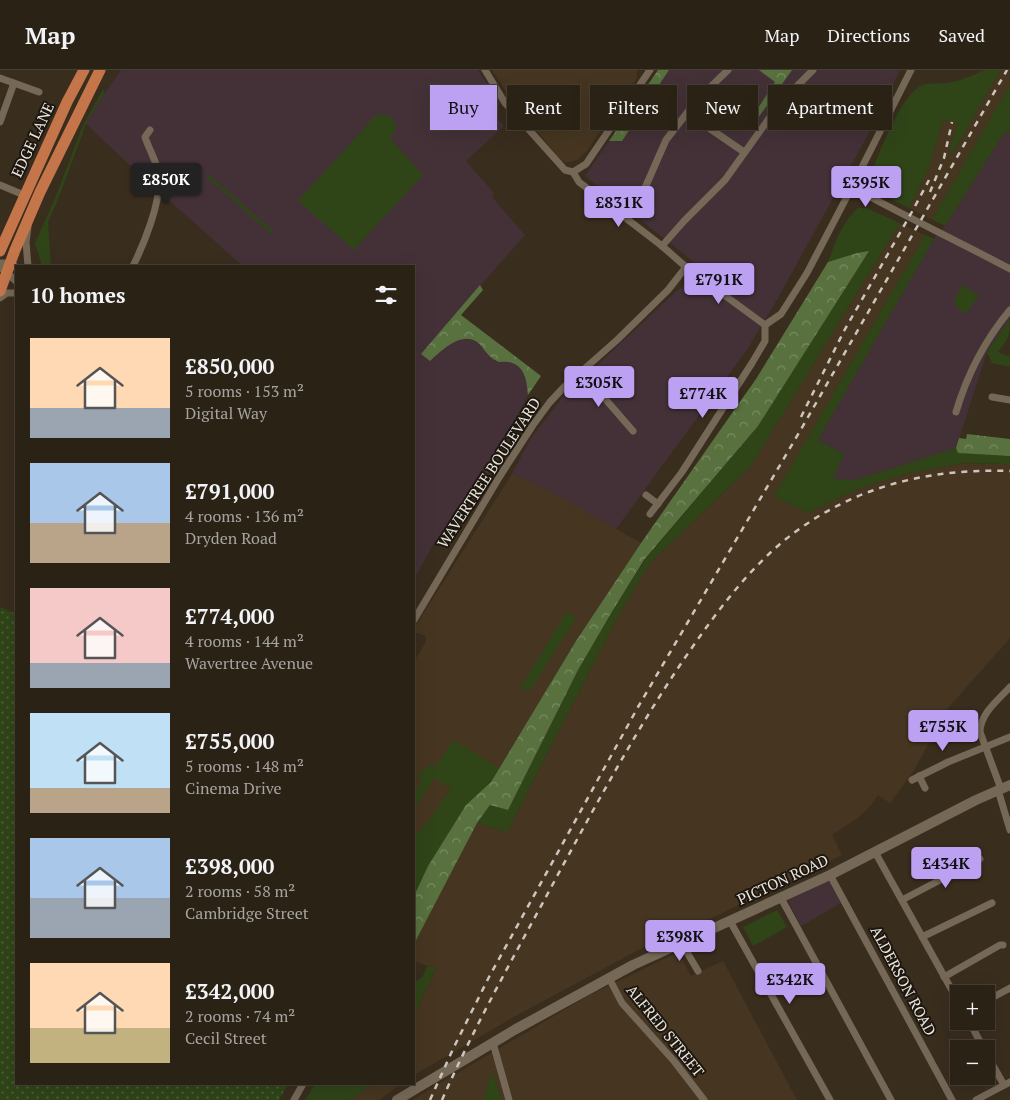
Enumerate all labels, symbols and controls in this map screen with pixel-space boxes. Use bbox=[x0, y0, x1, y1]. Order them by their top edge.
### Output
text: Map bbox=[25, 19, 75, 51]
text: Map bbox=[764, 23, 799, 47]
text: Directions bbox=[827, 23, 910, 47]
text: Saved bbox=[938, 23, 985, 47]
chip: Buy bbox=[430, 85, 497, 130]
chip: Rent bbox=[507, 85, 580, 130]
chip: Filters bbox=[590, 85, 677, 130]
chip: New bbox=[687, 85, 758, 130]
chip: Apartment bbox=[768, 85, 892, 130]
street label: EDGE LANE bbox=[6, 99, 58, 180]
pin: £850K bbox=[131, 162, 201, 205]
pin: £395K bbox=[831, 166, 901, 208]
text: £850K bbox=[142, 168, 190, 190]
text: £395K bbox=[842, 171, 890, 193]
pin: £831K bbox=[584, 186, 654, 228]
text: £831K bbox=[595, 191, 643, 213]
pin: £791K bbox=[684, 262, 754, 305]
text: £791K bbox=[695, 268, 743, 290]
text: 10 homes bbox=[30, 281, 126, 309]
icon: filters bbox=[372, 281, 400, 309]
text: £850,000 bbox=[185, 352, 274, 380]
icon: home bbox=[70, 358, 130, 418]
pin: £305K bbox=[564, 366, 634, 408]
text: £305K bbox=[575, 371, 623, 393]
pin: £774K bbox=[668, 376, 738, 419]
text: 5 rooms · 153 m² bbox=[185, 380, 304, 402]
text: £774K bbox=[679, 382, 727, 404]
street label: WAVERTREE BOULEVARD bbox=[432, 393, 544, 552]
text: Digital Way bbox=[185, 402, 267, 424]
text: £791,000 bbox=[185, 477, 274, 505]
icon: home bbox=[70, 483, 130, 543]
text: 4 rooms · 136 m² bbox=[185, 505, 304, 527]
text: Dryden Road bbox=[185, 527, 277, 549]
text: £774,000 bbox=[185, 602, 274, 630]
icon: home bbox=[70, 608, 130, 668]
text: 4 rooms · 144 m² bbox=[185, 630, 304, 652]
text: Wavertree Avenue bbox=[185, 652, 313, 674]
pin: £755K bbox=[908, 710, 978, 752]
text: £755K bbox=[919, 715, 967, 737]
text: £755,000 bbox=[185, 727, 274, 755]
icon: home bbox=[70, 733, 130, 793]
text: 5 rooms · 148 m² bbox=[185, 755, 304, 777]
text: Cinema Drive bbox=[185, 777, 282, 799]
pin: £434K bbox=[911, 846, 981, 889]
street label: PICTON ROAD bbox=[734, 849, 831, 909]
text: £398,000 bbox=[185, 852, 274, 880]
text: £434K bbox=[922, 852, 970, 874]
icon: home bbox=[70, 858, 130, 918]
text: 2 rooms · 58 m² bbox=[185, 880, 295, 902]
text: Cambridge Street bbox=[185, 902, 309, 924]
pin: £398K bbox=[645, 920, 715, 962]
street label: ALDERSON ROAD bbox=[867, 922, 941, 1039]
text: £398K bbox=[656, 925, 704, 947]
pin: £342K bbox=[755, 962, 825, 1005]
text: £342K bbox=[766, 968, 814, 990]
text: £342,000 bbox=[185, 977, 274, 1005]
street label: ALFRED STREET bbox=[623, 980, 709, 1081]
icon: home bbox=[70, 983, 130, 1043]
map controls bbox=[950, 985, 995, 1085]
button: + bbox=[950, 985, 995, 1030]
text: 2 rooms · 74 m² bbox=[185, 1005, 295, 1027]
text: Cecil Street bbox=[185, 1027, 267, 1049]
button: − bbox=[950, 1040, 995, 1085]

